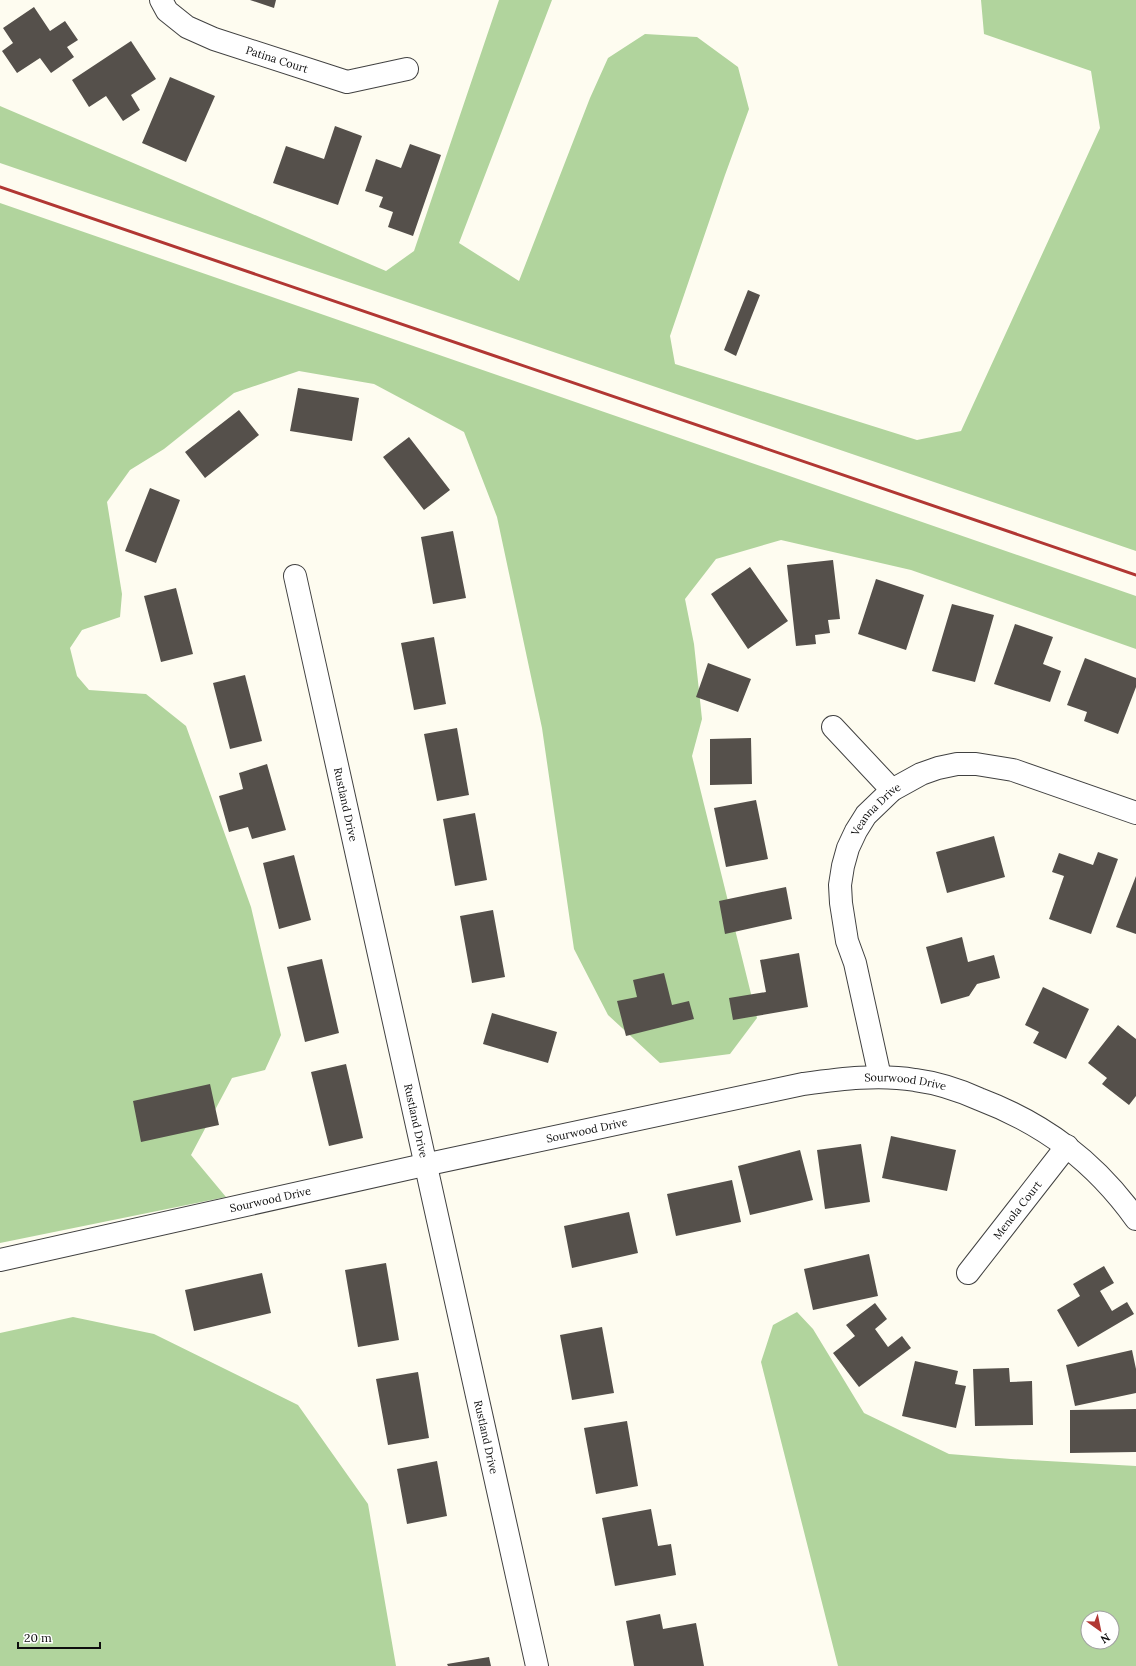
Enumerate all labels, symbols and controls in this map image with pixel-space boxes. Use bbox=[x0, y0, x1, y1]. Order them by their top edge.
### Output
street label: Patina Court bbox=[244, 43, 311, 76]
street label: Rustland Drive bbox=[331, 766, 361, 843]
street label: Veanna Drive bbox=[847, 780, 903, 839]
street label: Sourwood Drive bbox=[864, 1070, 948, 1093]
street label: Rustland Drive bbox=[401, 1082, 431, 1159]
street label: Sourwood Drive bbox=[545, 1115, 629, 1146]
street label: Menola Court bbox=[990, 1177, 1045, 1242]
street label: Sourwood Drive bbox=[228, 1184, 312, 1215]
street label: Rustland Drive bbox=[471, 1399, 501, 1475]
north arrow bbox=[1080, 1610, 1120, 1650]
scale bar bbox=[18, 1624, 100, 1650]
text: 20 m bbox=[24, 1630, 52, 1645]
text: N bbox=[1098, 1630, 1113, 1647]

